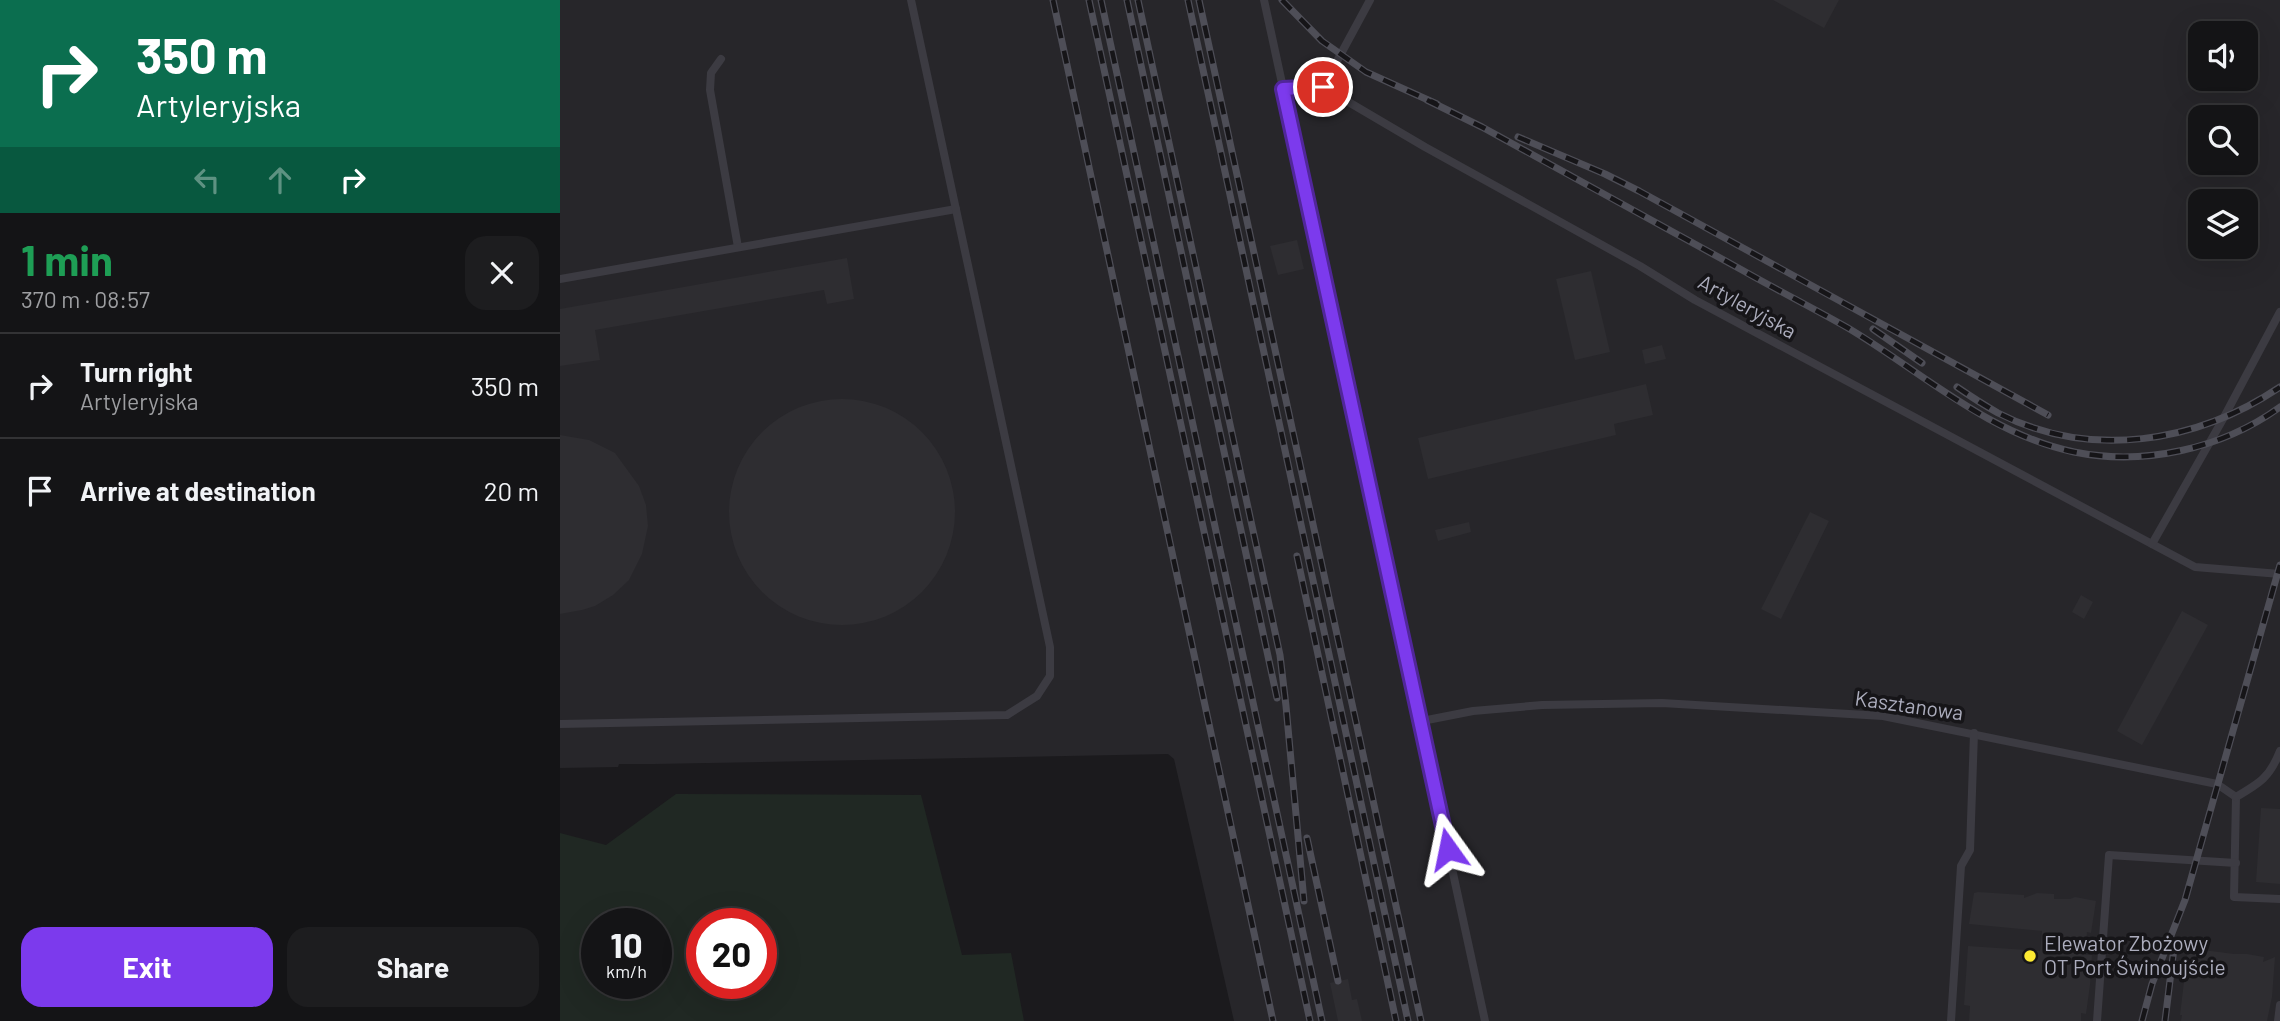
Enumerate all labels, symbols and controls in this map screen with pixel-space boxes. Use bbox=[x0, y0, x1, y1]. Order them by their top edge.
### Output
map controls bbox=[2188, 21, 2258, 259]
button: sound bbox=[2188, 21, 2258, 91]
text: 350 m bbox=[136, 25, 268, 84]
icon: right bbox=[21, 28, 112, 119]
pin bbox=[1293, 57, 1353, 117]
icon: arrive bbox=[1304, 68, 1342, 106]
text: Artyleryjska bbox=[136, 85, 301, 123]
button: search bbox=[2188, 105, 2258, 175]
icon: left bbox=[188, 161, 226, 199]
icon: ahead bbox=[261, 161, 299, 199]
icon: right bbox=[334, 161, 372, 199]
button: layers bbox=[2188, 189, 2258, 259]
text: 1 min bbox=[21, 234, 113, 284]
button: close bbox=[465, 236, 539, 310]
street label: Artyleryjska bbox=[1694, 269, 1801, 343]
text: 370 m · 08:57 bbox=[21, 285, 150, 313]
text: Turn right bbox=[80, 356, 193, 387]
icon: right bbox=[21, 367, 59, 405]
text: 350 m bbox=[471, 370, 539, 401]
text: Artyleryjska bbox=[80, 387, 199, 415]
icon: arrive bbox=[21, 472, 59, 510]
text: Arrive at destination bbox=[80, 475, 316, 506]
text: 20 m bbox=[484, 475, 539, 506]
street label: Kasztanowa bbox=[1853, 685, 1965, 724]
position arrow bbox=[1411, 812, 1485, 886]
speed limit sign: 20 bbox=[686, 908, 777, 999]
text: 10 bbox=[610, 923, 643, 965]
button: Exit bbox=[21, 927, 273, 1007]
button: Share bbox=[287, 927, 539, 1007]
place label: Elewator Zbożowy OT Port Świnoujście bbox=[2044, 930, 2226, 979]
marker: Elewator Zbożowy OT Port Świnoujście bbox=[2022, 948, 2038, 964]
text: km/h bbox=[606, 960, 647, 982]

